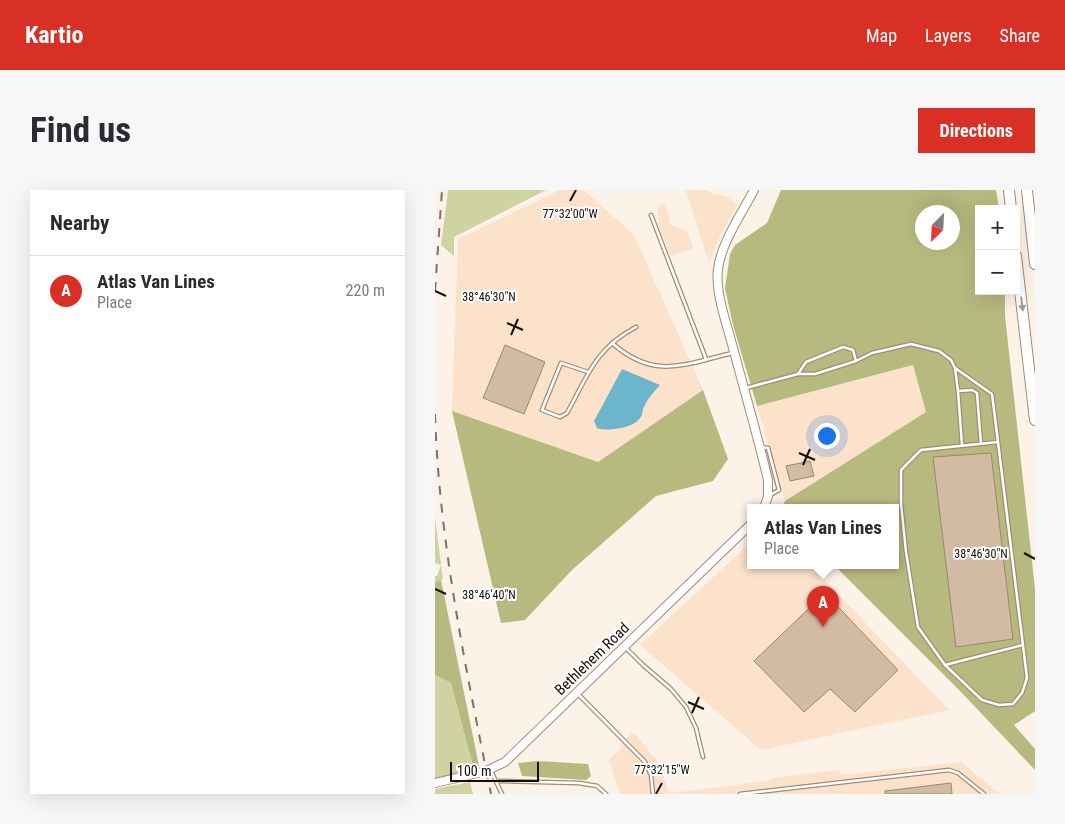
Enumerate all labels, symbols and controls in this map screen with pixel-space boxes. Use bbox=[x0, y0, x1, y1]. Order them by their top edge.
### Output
text: Kartio bbox=[25, 21, 83, 49]
text: Map bbox=[866, 25, 897, 46]
text: Layers bbox=[925, 25, 972, 46]
text: Share bbox=[1000, 25, 1040, 46]
button: Directions bbox=[918, 108, 1035, 153]
text: Find us bbox=[30, 110, 131, 151]
north arrow bbox=[915, 205, 960, 250]
map controls bbox=[975, 205, 1020, 295]
button: + bbox=[975, 205, 1020, 250]
text: 77°32'00"W bbox=[542, 207, 598, 221]
text: Nearby bbox=[50, 211, 109, 235]
button: − bbox=[975, 250, 1020, 295]
text: Atlas Van Lines bbox=[97, 270, 215, 293]
text: A bbox=[61, 281, 71, 300]
text: 220 m bbox=[346, 281, 385, 300]
text: 38°46'30"N bbox=[462, 290, 516, 304]
text: Place bbox=[97, 293, 132, 312]
one-way arrow bbox=[1018, 296, 1026, 312]
your location bbox=[814, 423, 840, 449]
popup bbox=[747, 504, 899, 569]
text: Atlas Van Lines bbox=[764, 516, 882, 539]
text: Place bbox=[764, 539, 799, 558]
text: 38°46'30"N bbox=[954, 547, 1008, 561]
pin: A bbox=[807, 586, 839, 627]
text: 38°46'40"N bbox=[462, 588, 516, 602]
street label: Bethlehem Road bbox=[551, 619, 633, 699]
scale bar bbox=[450, 759, 539, 782]
text: 100 m bbox=[457, 763, 492, 779]
text: 77°32'15"W bbox=[634, 763, 690, 777]

